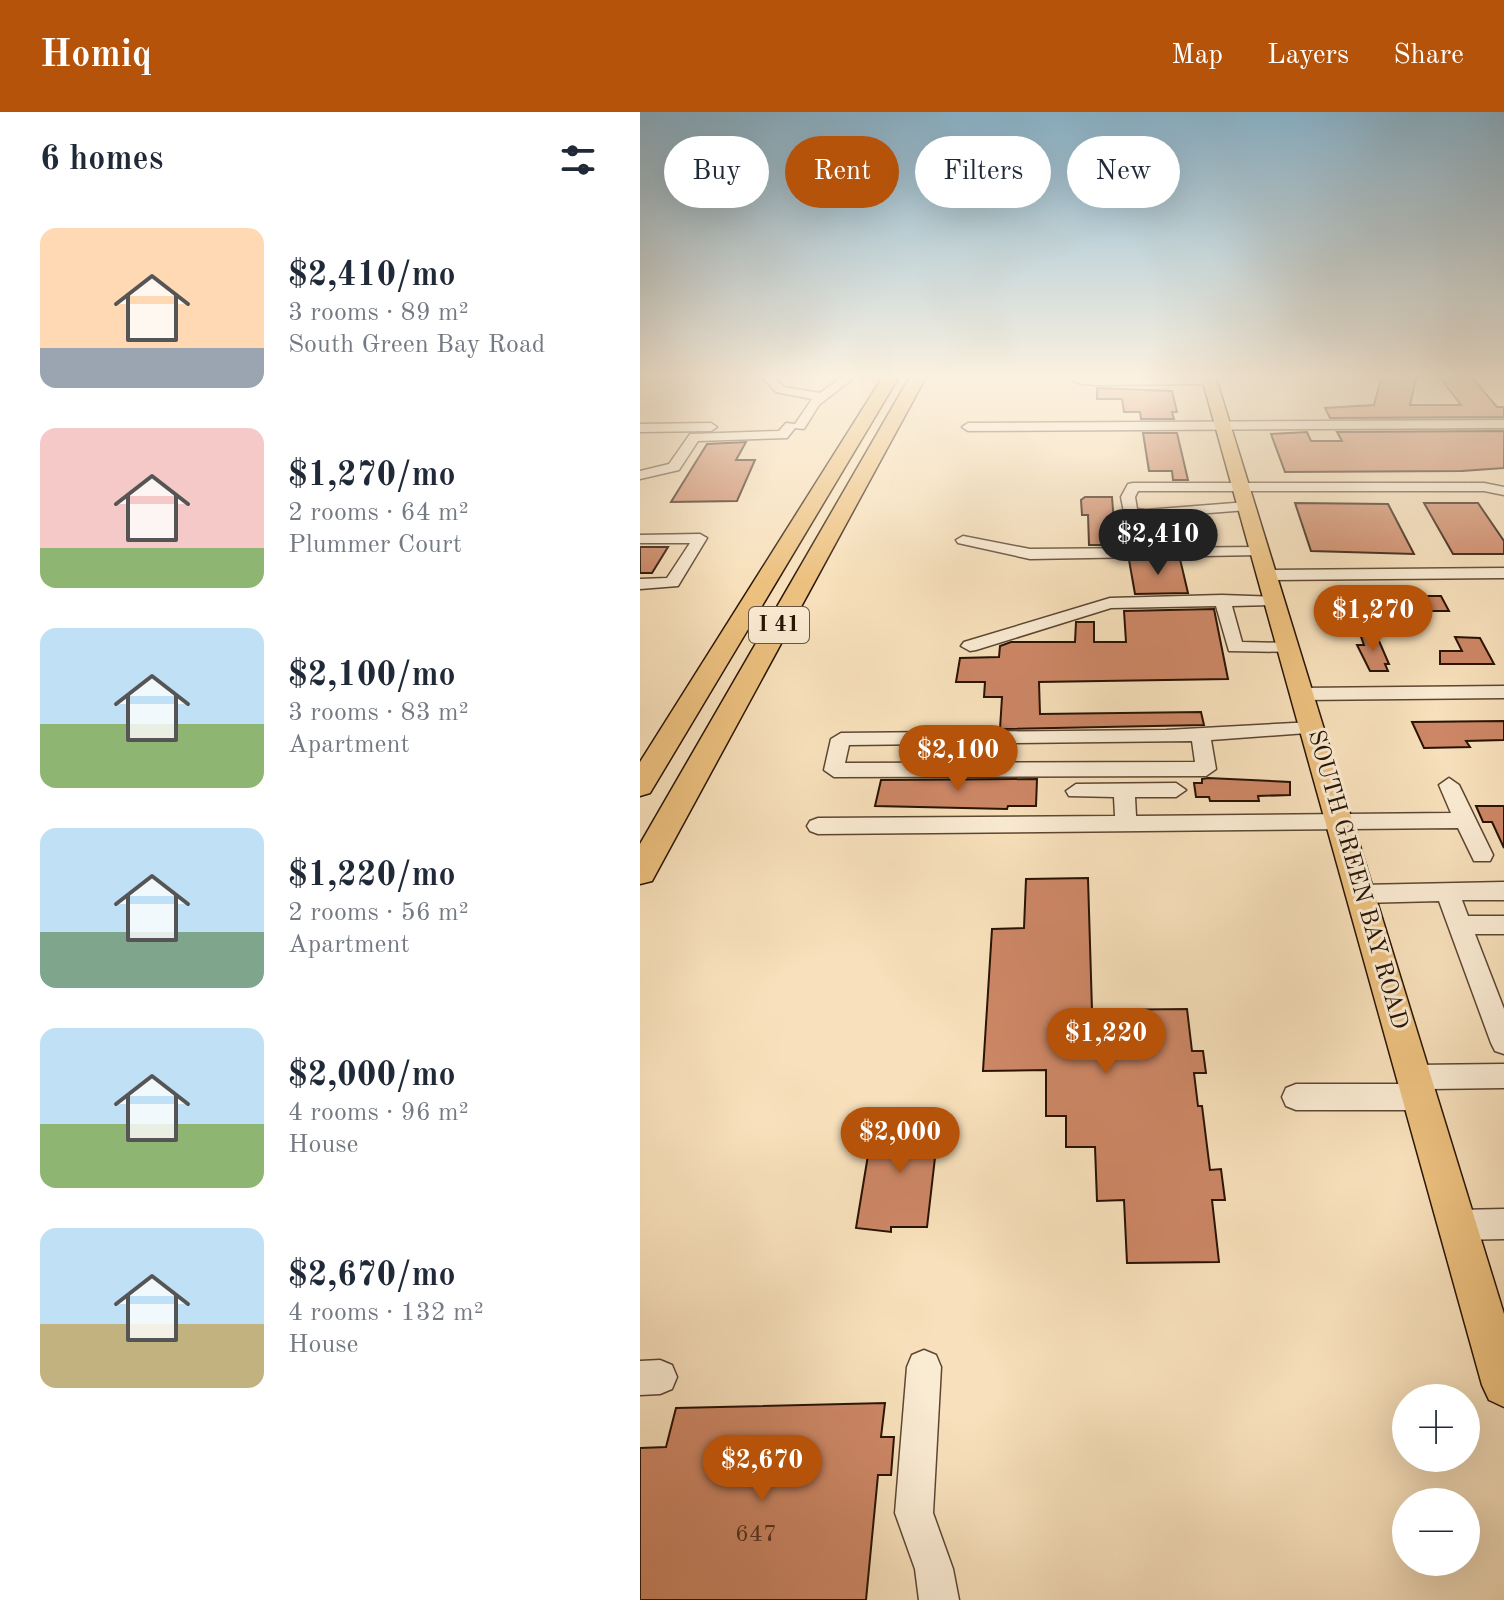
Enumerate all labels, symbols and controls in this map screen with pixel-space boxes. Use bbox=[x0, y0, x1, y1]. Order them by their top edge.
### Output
text: Homiq bbox=[40, 37, 152, 75]
text: Map bbox=[1171, 42, 1223, 70]
text: Layers bbox=[1267, 42, 1349, 70]
text: Share bbox=[1393, 42, 1464, 70]
chip: Buy bbox=[664, 136, 769, 208]
chip: Rent bbox=[785, 136, 899, 208]
chip: Filters bbox=[915, 136, 1051, 208]
chip: New bbox=[1067, 136, 1180, 208]
icon: filters bbox=[556, 138, 600, 182]
text: 6 homes bbox=[40, 143, 163, 177]
text: $2,410/mo bbox=[288, 259, 456, 293]
icon: home bbox=[104, 260, 200, 356]
text: 3 rooms · 89 m² bbox=[288, 300, 469, 326]
text: South Green Bay Road bbox=[288, 332, 545, 358]
text: $1,270/mo bbox=[288, 459, 456, 493]
icon: home bbox=[104, 460, 200, 556]
text: 2 rooms · 64 m² bbox=[288, 500, 469, 526]
pin: $2,410 bbox=[1093, 509, 1223, 577]
text: $2,410 bbox=[1117, 522, 1199, 548]
text: Plummer Court bbox=[288, 532, 462, 558]
pin: $1,270 bbox=[1308, 585, 1438, 653]
text: $1,270 bbox=[1332, 598, 1414, 624]
road number: I 41 bbox=[749, 607, 809, 643]
text: $2,100/mo bbox=[288, 659, 456, 693]
icon: home bbox=[104, 660, 200, 756]
text: 3 rooms · 83 m² bbox=[288, 700, 469, 726]
pin: $2,100 bbox=[893, 725, 1023, 793]
street label: SOUTH GREEN BAY ROAD bbox=[1303, 728, 1411, 1032]
text: Apartment bbox=[288, 732, 410, 758]
text: $2,100 bbox=[917, 738, 999, 764]
text: $1,220/mo bbox=[288, 859, 456, 893]
icon: home bbox=[104, 860, 200, 956]
text: 2 rooms · 56 m² bbox=[288, 900, 469, 926]
text: Apartment bbox=[288, 932, 410, 958]
pin: $1,220 bbox=[1041, 1008, 1171, 1076]
text: $1,220 bbox=[1065, 1021, 1147, 1047]
text: $2,000/mo bbox=[288, 1059, 456, 1093]
icon: home bbox=[104, 1060, 200, 1156]
text: 4 rooms · 96 m² bbox=[288, 1100, 469, 1126]
pin: $2,000 bbox=[835, 1107, 965, 1175]
text: $2,000 bbox=[859, 1120, 941, 1146]
text: House bbox=[288, 1132, 359, 1158]
text: $2,670/mo bbox=[288, 1259, 456, 1293]
icon: home bbox=[104, 1260, 200, 1356]
text: 4 rooms · 132 m² bbox=[288, 1300, 484, 1326]
text: House bbox=[288, 1332, 359, 1358]
map controls bbox=[1392, 1384, 1480, 1576]
button: + bbox=[1392, 1384, 1480, 1472]
pin: $2,670 bbox=[697, 1435, 827, 1503]
text: $2,670 bbox=[721, 1448, 803, 1474]
button: − bbox=[1392, 1488, 1480, 1576]
house number: 647 bbox=[735, 1523, 777, 1547]

